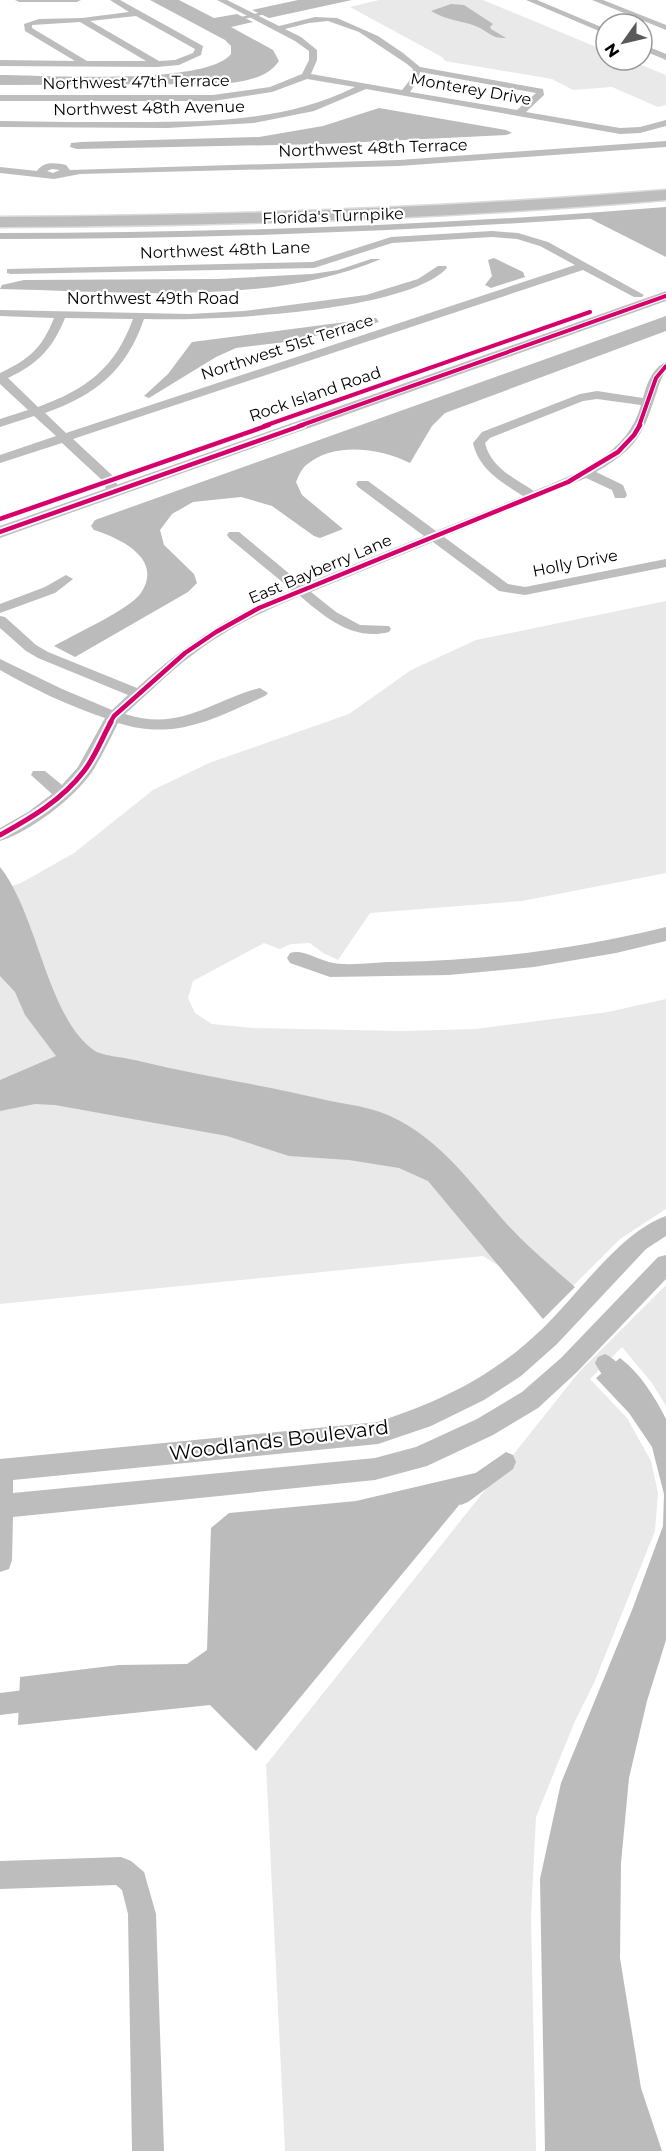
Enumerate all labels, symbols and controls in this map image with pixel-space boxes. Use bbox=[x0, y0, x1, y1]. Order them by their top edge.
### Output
north arrow bbox=[594, 12, 654, 72]
text: N bbox=[600, 39, 623, 61]
street label: Monterey Drive bbox=[409, 69, 533, 109]
street label: Northwest 47th Terrace bbox=[42, 71, 230, 93]
street label: Northwest 48th Avenue bbox=[53, 97, 245, 119]
street label: Northwest 48th Terrace bbox=[278, 135, 468, 161]
street label: Florida's Turnpike bbox=[262, 204, 404, 228]
street label: Northwest 48th Lane bbox=[139, 238, 311, 262]
street label: Northwest 49th Road bbox=[67, 289, 239, 308]
street label: Northwest 51st Terrace bbox=[198, 310, 376, 384]
street label: Rock Island Road bbox=[247, 362, 383, 426]
street label: East Bayberry Lane bbox=[246, 530, 394, 608]
street label: Holly Drive bbox=[531, 545, 619, 581]
street label: Woodlands Boulevard bbox=[168, 1415, 390, 1465]

